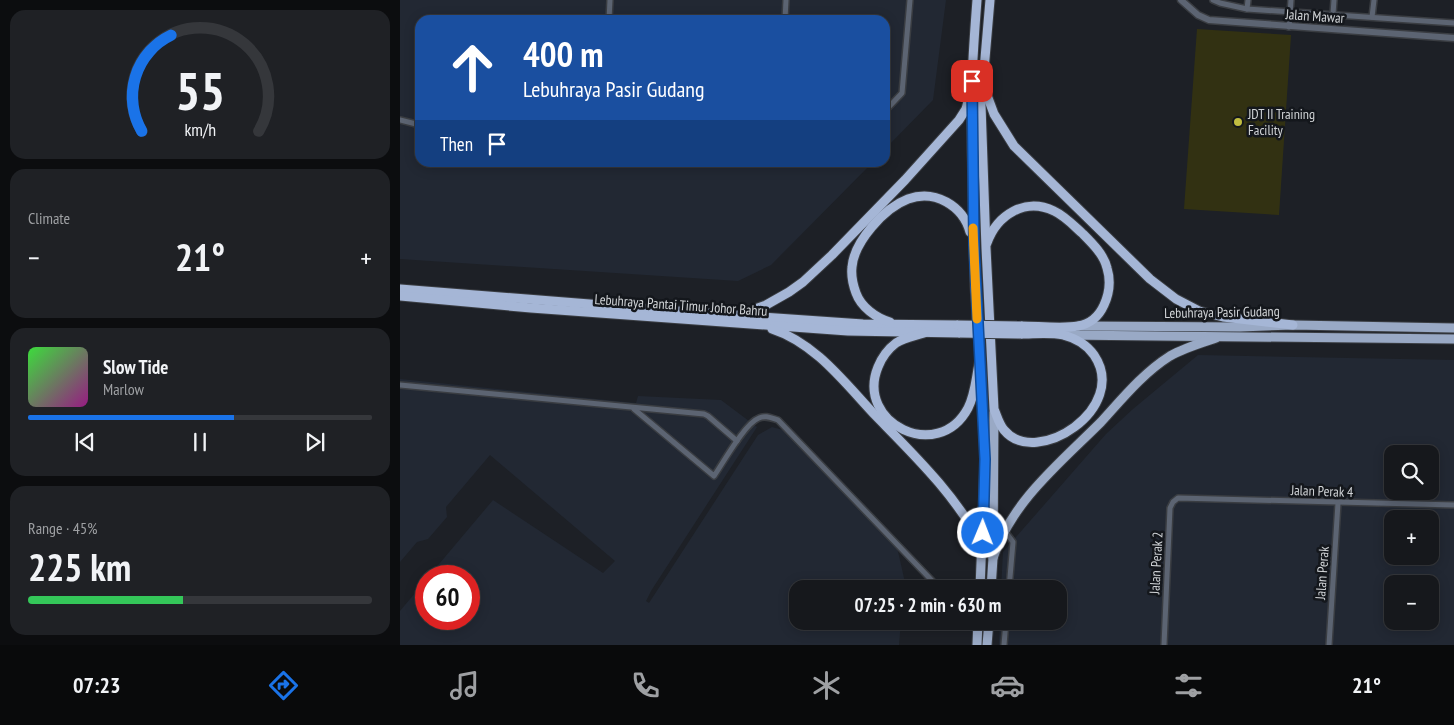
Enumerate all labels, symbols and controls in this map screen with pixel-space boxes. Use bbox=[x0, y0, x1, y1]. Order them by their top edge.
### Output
street label: Jalan Mawar bbox=[1284, 5, 1345, 27]
text: 400 m bbox=[523, 31, 604, 77]
icon: ahead bbox=[440, 35, 505, 100]
text: 55 bbox=[175, 57, 225, 124]
pin bbox=[951, 60, 993, 102]
icon: arrive bbox=[958, 67, 986, 95]
text: Lebuhraya Pasir Gudang bbox=[523, 75, 704, 103]
place label: JDT II Training Facility bbox=[1247, 105, 1315, 139]
marker: JDT II Training Facility bbox=[1232, 116, 1244, 128]
text: km/h bbox=[184, 118, 216, 141]
icon: arrive bbox=[483, 130, 511, 158]
text: Then bbox=[440, 132, 473, 156]
text: Climate bbox=[28, 208, 70, 228]
text: 21° bbox=[175, 232, 225, 281]
text: − bbox=[28, 239, 40, 276]
text: + bbox=[360, 239, 372, 276]
street label: Lebuhraya Pantai Timur Johor Bahru bbox=[594, 290, 768, 320]
street label: Lebuhraya Pasir Gudang bbox=[1164, 302, 1280, 322]
text: Slow Tide bbox=[103, 355, 168, 379]
text: Marlow bbox=[103, 379, 144, 399]
icon: previous bbox=[71, 428, 99, 456]
icon: pause bbox=[186, 428, 214, 456]
icon: next bbox=[301, 428, 329, 456]
map controls bbox=[1384, 445, 1439, 630]
button: search bbox=[1384, 445, 1439, 500]
street label: Jalan Perak 4 bbox=[1289, 481, 1354, 501]
position arrow bbox=[956, 506, 1008, 558]
button: + bbox=[1384, 510, 1439, 565]
text: Range · 45% bbox=[28, 518, 97, 538]
street label: Jalan Perak 2 bbox=[1145, 531, 1167, 596]
text: 225 km bbox=[28, 542, 131, 591]
street label: Jalan Perak bbox=[1311, 545, 1333, 601]
speed limit sign: 60 bbox=[415, 565, 480, 630]
button: − bbox=[1384, 575, 1439, 630]
text: 07:25 · 2 min · 630 m bbox=[855, 593, 1001, 617]
icon: directions bbox=[266, 668, 301, 703]
icon: music bbox=[447, 668, 482, 703]
icon: phone bbox=[628, 668, 663, 703]
icon: climate bbox=[809, 668, 844, 703]
icon: car bbox=[990, 668, 1025, 703]
icon: filters bbox=[1171, 668, 1206, 703]
text: 07:23 bbox=[73, 671, 121, 699]
text: 21° bbox=[1352, 671, 1381, 699]

